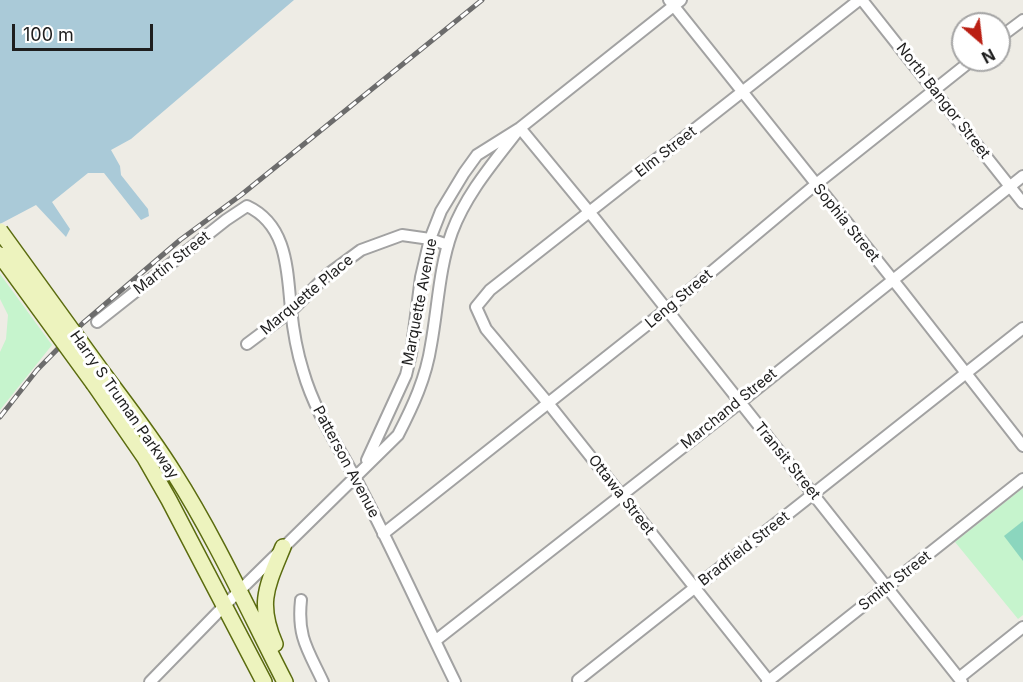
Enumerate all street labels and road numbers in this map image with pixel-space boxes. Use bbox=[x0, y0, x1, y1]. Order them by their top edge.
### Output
street label: North Bangor Street bbox=[892, 40, 994, 162]
street label: Elm Street bbox=[632, 123, 700, 181]
street label: Sophia Street bbox=[809, 180, 883, 266]
street label: Martin Street bbox=[130, 228, 214, 298]
street label: Marquette Avenue bbox=[399, 237, 441, 367]
street label: Marquette Place bbox=[257, 251, 357, 339]
street label: Leng Street bbox=[642, 266, 716, 332]
street label: Harry S Truman Parkway bbox=[66, 327, 182, 483]
street label: Marchand Street bbox=[678, 365, 780, 453]
street label: Patterson Avenue bbox=[309, 403, 383, 521]
street label: Transit Street bbox=[750, 419, 824, 503]
street label: Ottawa Street bbox=[584, 451, 658, 539]
street label: Bradfield Street bbox=[695, 508, 793, 590]
street label: Smith Street bbox=[855, 547, 935, 615]

